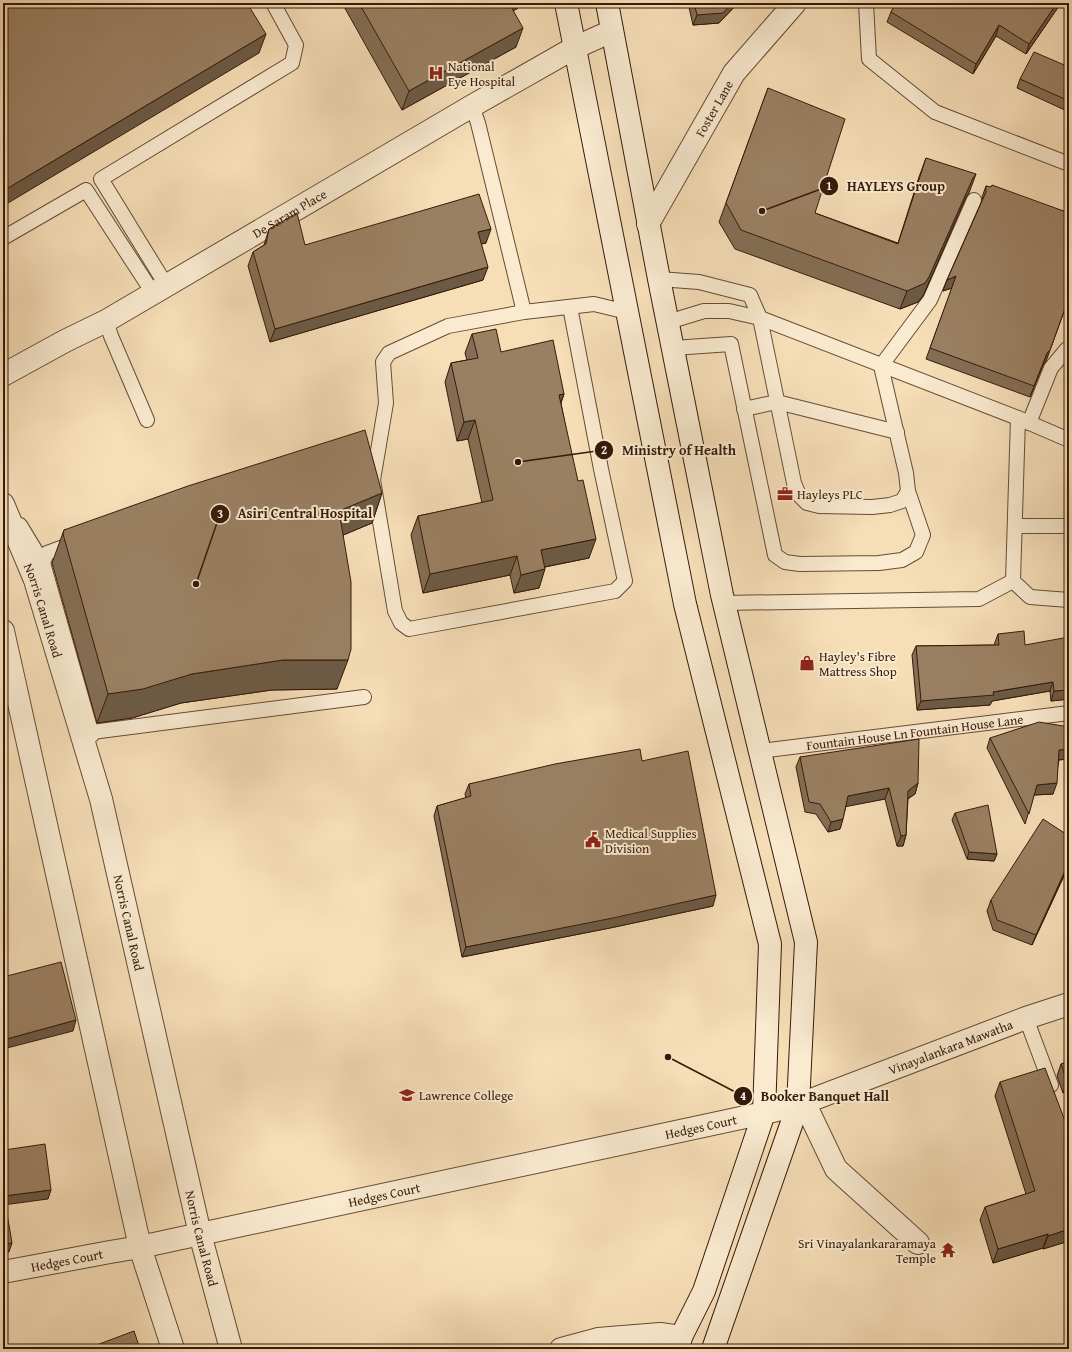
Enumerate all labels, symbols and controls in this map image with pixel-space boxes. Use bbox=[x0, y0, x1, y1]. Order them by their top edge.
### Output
place label: National Eye Hospital bbox=[448, 57, 516, 91]
hospital icon: National Eye Hospital bbox=[427, 64, 445, 82]
street label: Foster Lane bbox=[691, 77, 738, 141]
callout: HAYLEYS Group bbox=[819, 173, 953, 199]
text: HAYLEYS Group bbox=[847, 176, 945, 196]
text: 1 bbox=[826, 177, 832, 194]
street label: De Saram Place bbox=[249, 185, 330, 243]
callout: Ministry of Health bbox=[594, 437, 744, 463]
text: Ministry of Health bbox=[622, 440, 737, 460]
text: 2 bbox=[601, 441, 607, 458]
office icon: Hayleys PLC bbox=[776, 485, 794, 503]
place label: Hayleys PLC bbox=[797, 485, 863, 504]
callout: Asiri Central Hospital bbox=[210, 501, 381, 527]
text: Asiri Central Hospital bbox=[238, 503, 373, 523]
text: 3 bbox=[217, 505, 223, 522]
street label: Norris Canal Road bbox=[19, 560, 67, 660]
place label: Hayley's Fibre Mattress Shop bbox=[819, 647, 897, 681]
shop icon: Hayley's Fibre Mattress Shop bbox=[798, 654, 816, 672]
street label: Fountain House Ln Fountain House Lane bbox=[805, 710, 1024, 755]
place label: Medical Supplies Division bbox=[605, 824, 697, 858]
public building icon: Medical Supplies Division bbox=[584, 831, 602, 849]
street label: Norris Canal Road bbox=[109, 873, 149, 973]
street label: Vinayalankara Mawatha bbox=[885, 1015, 1016, 1080]
callout: Booker Banquet Hall bbox=[733, 1083, 898, 1109]
school or university icon: Lawrence College bbox=[398, 1086, 416, 1104]
place label: Lawrence College bbox=[419, 1086, 513, 1105]
text: Booker Banquet Hall bbox=[761, 1086, 890, 1106]
text: 4 bbox=[740, 1087, 746, 1104]
street label: Hedges Court bbox=[663, 1110, 739, 1144]
street label: Hedges Court bbox=[347, 1178, 422, 1212]
street label: Norris Canal Road bbox=[180, 1189, 223, 1288]
place label: Sri Vinayalankararamaya Temple bbox=[798, 1234, 937, 1268]
temple icon: Sri Vinayalankararamaya Temple bbox=[939, 1241, 957, 1259]
street label: Hedges Court bbox=[29, 1244, 105, 1277]

